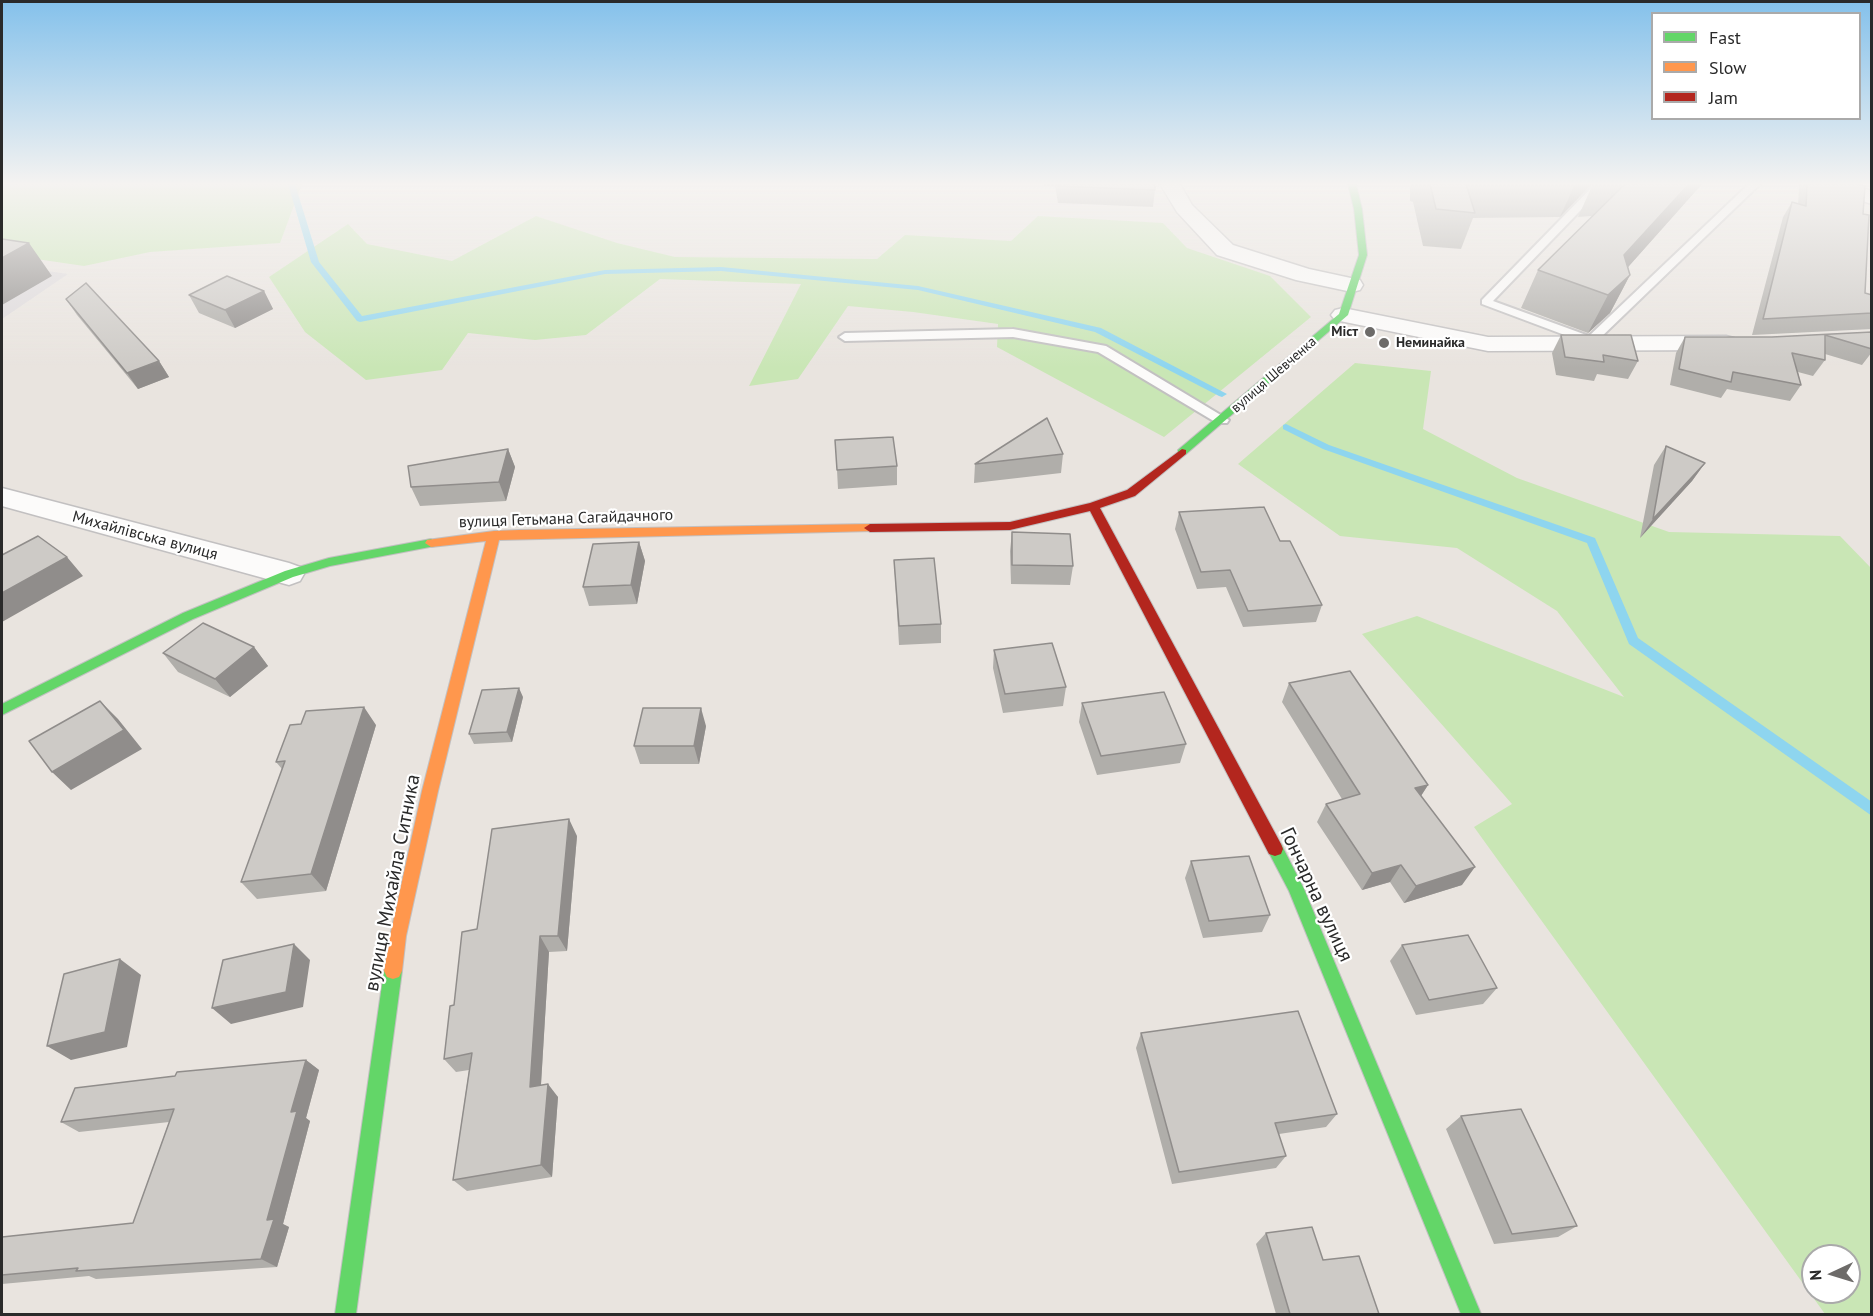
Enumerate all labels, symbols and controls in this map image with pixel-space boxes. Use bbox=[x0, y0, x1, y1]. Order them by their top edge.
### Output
legend bbox=[1651, 12, 1861, 120]
text: Fast bbox=[1709, 26, 1741, 49]
text: Slow bbox=[1709, 56, 1747, 79]
text: Jam bbox=[1709, 86, 1738, 109]
place label: Міст bbox=[1331, 324, 1358, 340]
marker: Міст bbox=[1363, 325, 1377, 339]
street label: вулиця Шевченка bbox=[1228, 333, 1320, 417]
place label: Неминайка bbox=[1396, 335, 1465, 351]
marker: Неминайка bbox=[1377, 336, 1391, 350]
street label: вулиця Гетьмана Сагайдачного bbox=[458, 506, 674, 532]
street label: Михайлівська вулиця bbox=[70, 507, 220, 565]
street label: вулиця Михайла Ситника bbox=[360, 772, 426, 994]
street label: Гончарна вулиця bbox=[1274, 824, 1358, 966]
north arrow bbox=[1801, 1244, 1861, 1304]
text: N bbox=[1805, 1269, 1825, 1281]

